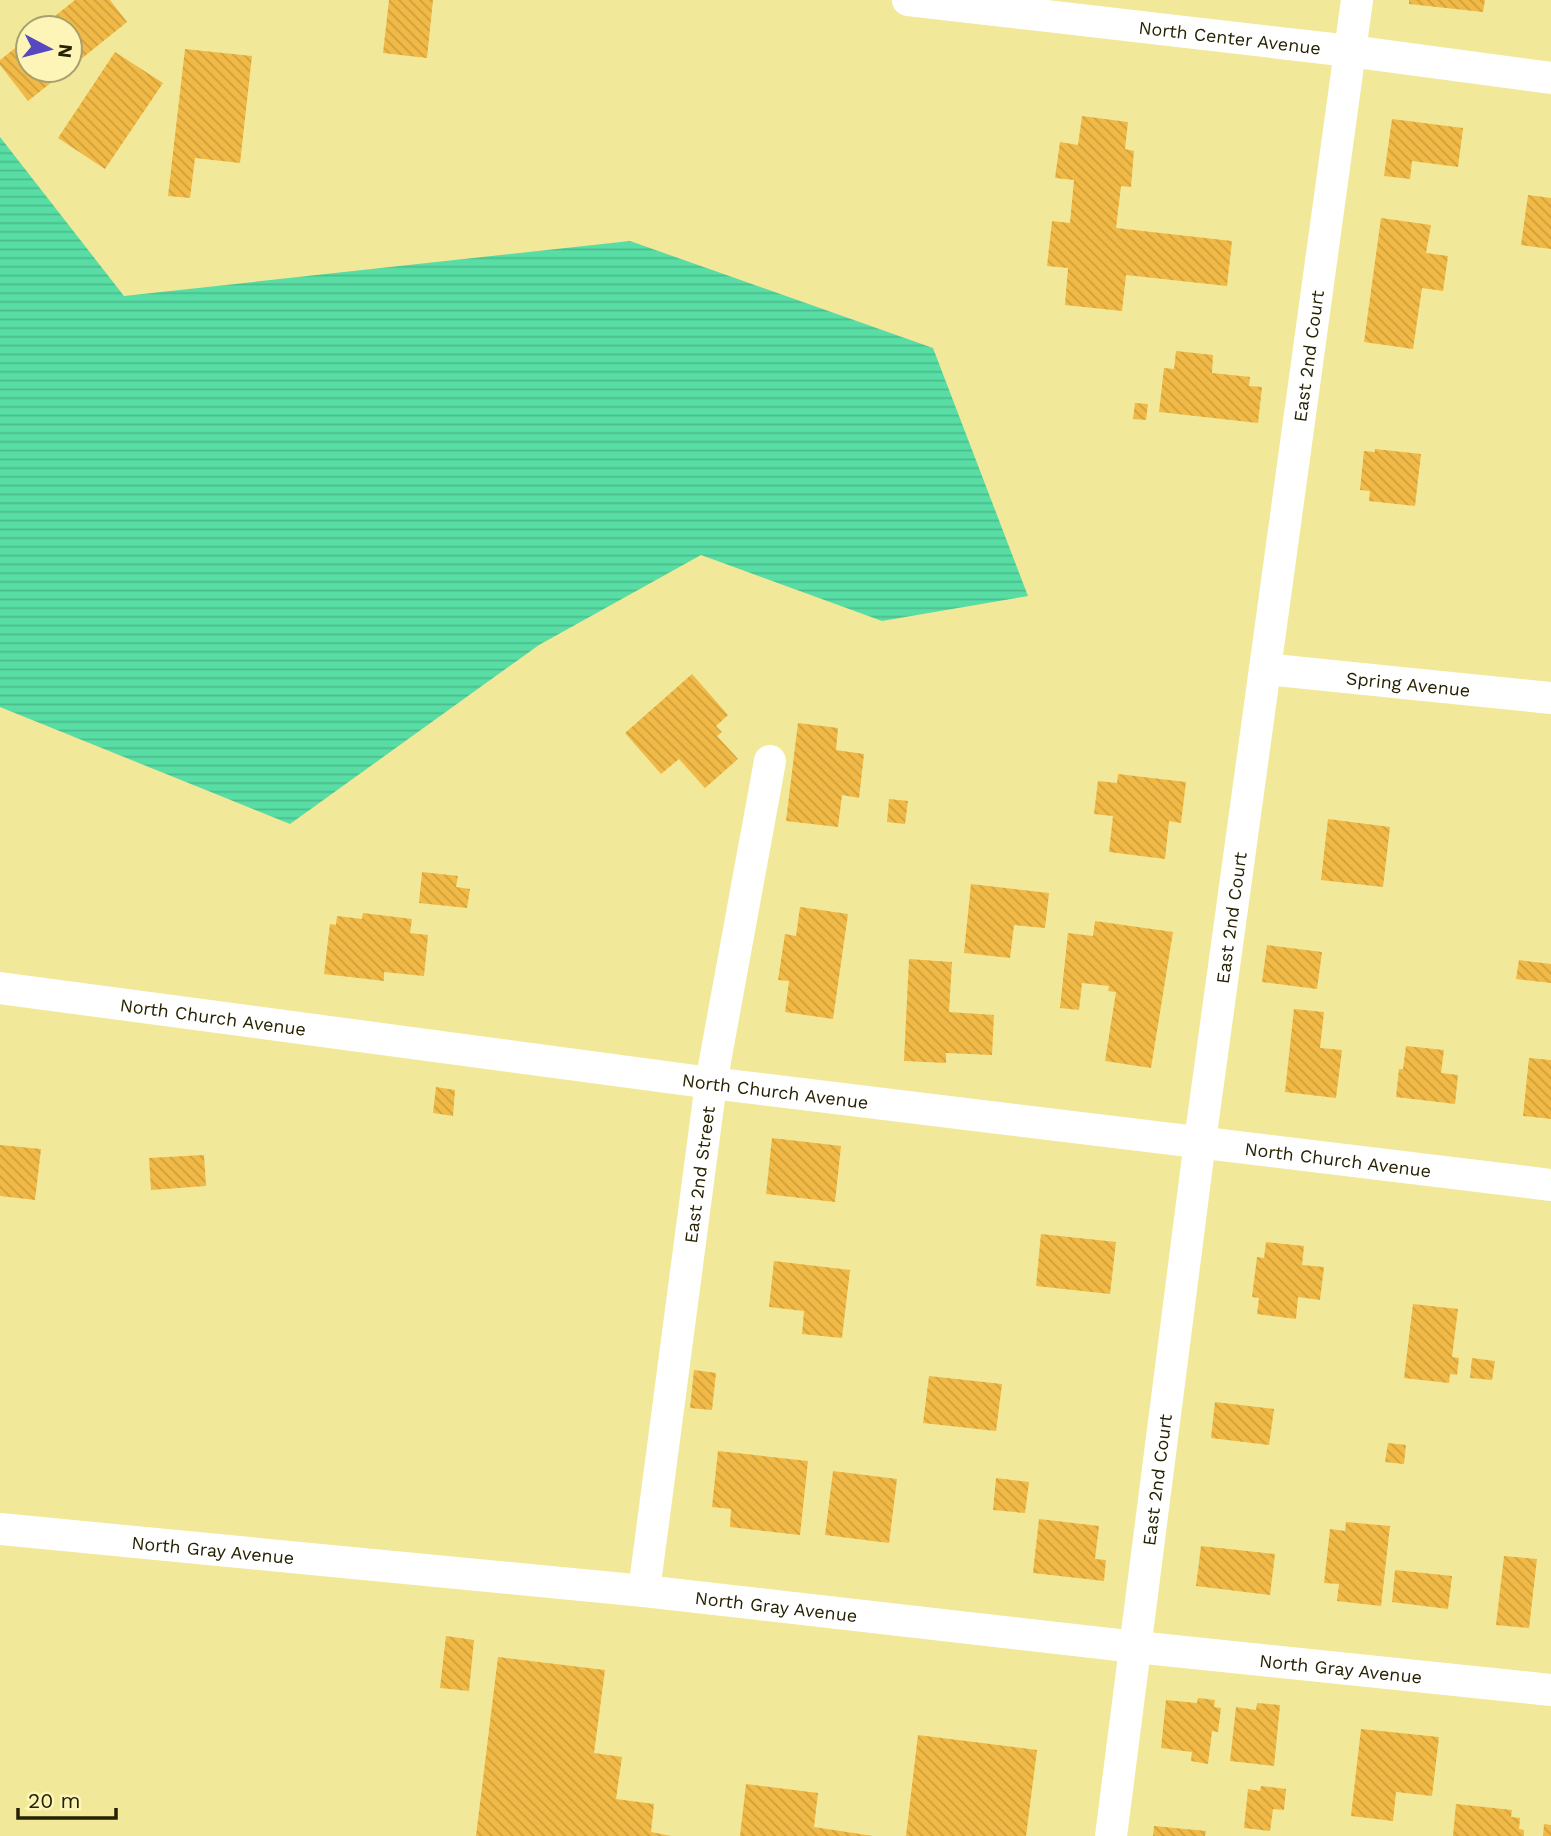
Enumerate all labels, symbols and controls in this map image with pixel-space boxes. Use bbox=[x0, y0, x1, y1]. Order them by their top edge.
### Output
north arrow bbox=[14, 14, 84, 84]
street label: North Center Avenue bbox=[1138, 16, 1322, 58]
text: N bbox=[53, 43, 78, 59]
street label: East 2nd Court bbox=[1289, 289, 1328, 423]
street label: Spring Avenue bbox=[1345, 667, 1471, 700]
street label: East 2nd Court bbox=[1211, 850, 1250, 985]
street label: North Church Avenue bbox=[119, 994, 307, 1039]
street label: North Church Avenue bbox=[681, 1069, 870, 1113]
street label: East 2nd Street bbox=[679, 1104, 718, 1244]
street label: North Church Avenue bbox=[1244, 1137, 1432, 1181]
street label: East 2nd Court bbox=[1138, 1412, 1175, 1547]
street label: North Gray Avenue bbox=[131, 1531, 295, 1568]
street label: North Gray Avenue bbox=[694, 1586, 859, 1626]
street label: North Gray Avenue bbox=[1258, 1649, 1423, 1687]
scale bar bbox=[18, 1776, 116, 1820]
text: 20 m bbox=[28, 1788, 80, 1813]

